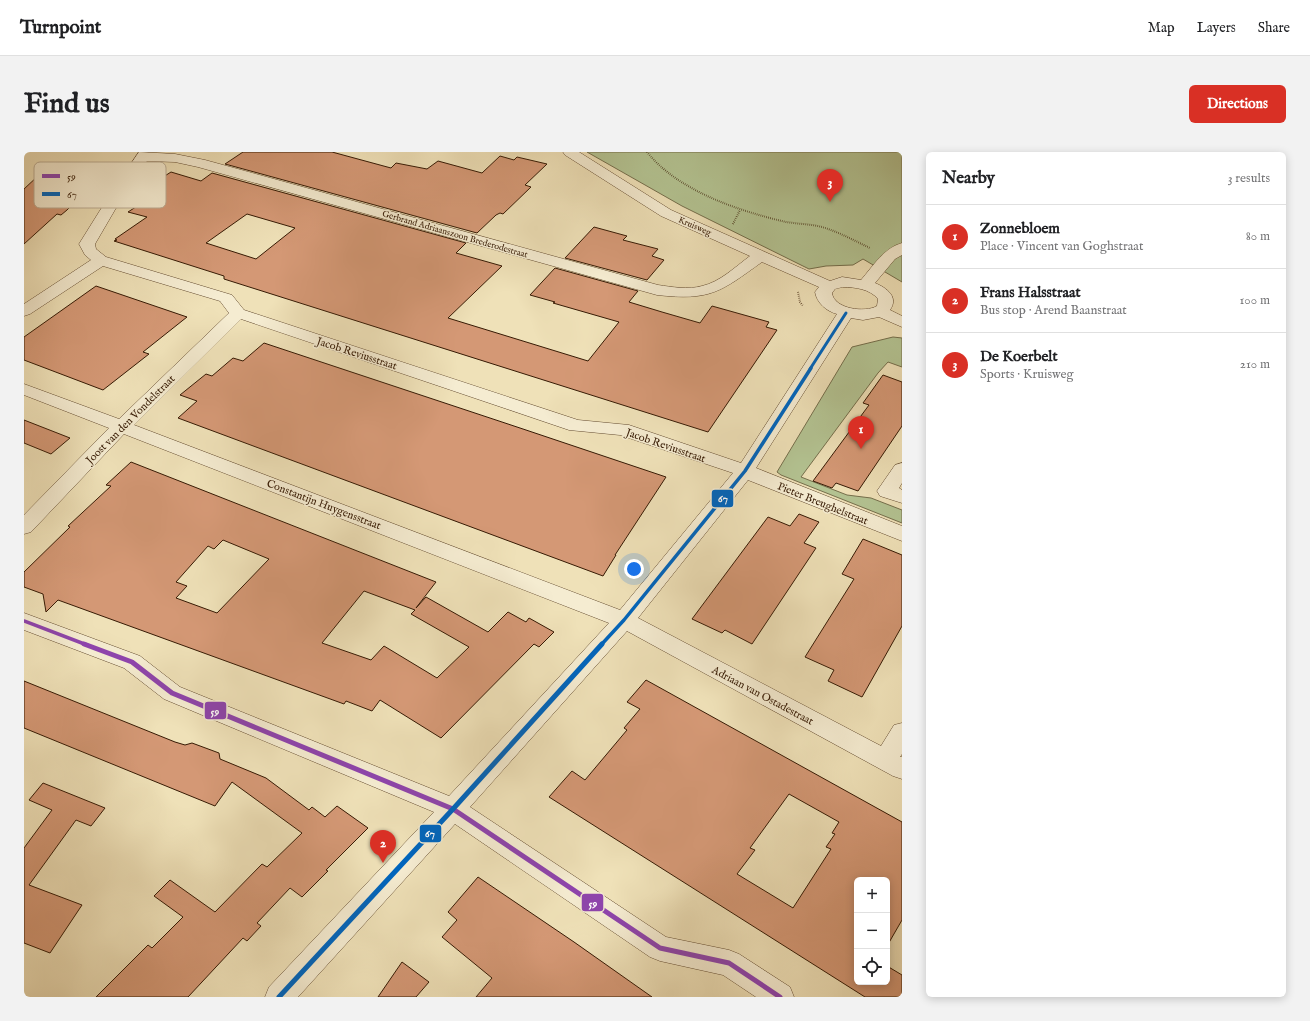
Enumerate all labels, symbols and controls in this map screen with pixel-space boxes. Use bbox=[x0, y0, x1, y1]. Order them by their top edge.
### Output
text: Turnpoint bbox=[20, 16, 101, 40]
text: Map bbox=[1148, 19, 1175, 37]
text: Layers bbox=[1197, 19, 1236, 37]
text: Share bbox=[1258, 19, 1290, 37]
button: Directions bbox=[1189, 85, 1286, 123]
text: Find us bbox=[24, 87, 110, 122]
legend bbox=[34, 162, 166, 208]
text: Nearby bbox=[942, 168, 995, 189]
pin: 3 bbox=[817, 169, 843, 202]
text: 59 bbox=[67, 170, 76, 184]
text: 3 results bbox=[1228, 170, 1270, 187]
text: 67 bbox=[67, 188, 77, 202]
street label: Gerbrand Adriaanszoon Brederodestraat bbox=[381, 208, 529, 261]
street label: Kruisweg bbox=[677, 214, 713, 239]
text: Zonnebloem bbox=[980, 219, 1060, 238]
text: 1 bbox=[953, 228, 957, 245]
text: 80 m bbox=[1246, 228, 1270, 245]
text: Place · Vincent van Goghstraat bbox=[980, 238, 1143, 255]
text: Frans Halsstraat bbox=[980, 283, 1081, 302]
text: 2 bbox=[952, 292, 958, 309]
text: 100 m bbox=[1240, 292, 1270, 309]
text: Bus stop · Arend Baanstraat bbox=[980, 302, 1127, 319]
street label: Jacob Reviusstraat bbox=[313, 334, 399, 374]
text: De Koerbelt bbox=[980, 347, 1058, 366]
text: 3 bbox=[953, 356, 957, 373]
text: 210 m bbox=[1240, 356, 1270, 373]
text: Sports · Kruisweg bbox=[980, 366, 1074, 383]
street label: Joost van den Vondelstraat bbox=[82, 372, 178, 469]
pin: 1 bbox=[848, 416, 874, 449]
street label: Jacob Reviusstraat bbox=[622, 425, 708, 466]
street label: Constantijn Huygensstraat bbox=[265, 477, 383, 533]
street label: Pieter Breughelstraat bbox=[775, 479, 870, 529]
line badge: 67 bbox=[711, 489, 734, 508]
text: 67 bbox=[718, 492, 728, 506]
your location bbox=[624, 559, 644, 579]
street label: Adriaan van Ostadestraat bbox=[708, 663, 816, 729]
line badge: 59 bbox=[204, 701, 227, 720]
text: 59 bbox=[211, 705, 220, 719]
line badge: 67 bbox=[419, 824, 442, 843]
text: 67 bbox=[425, 827, 435, 841]
pin: 2 bbox=[370, 830, 396, 863]
map controls bbox=[854, 877, 890, 985]
button: + bbox=[854, 877, 890, 913]
line badge: 59 bbox=[581, 893, 604, 912]
text: 59 bbox=[589, 897, 598, 911]
button: − bbox=[854, 913, 890, 949]
button: locate bbox=[854, 949, 890, 985]

